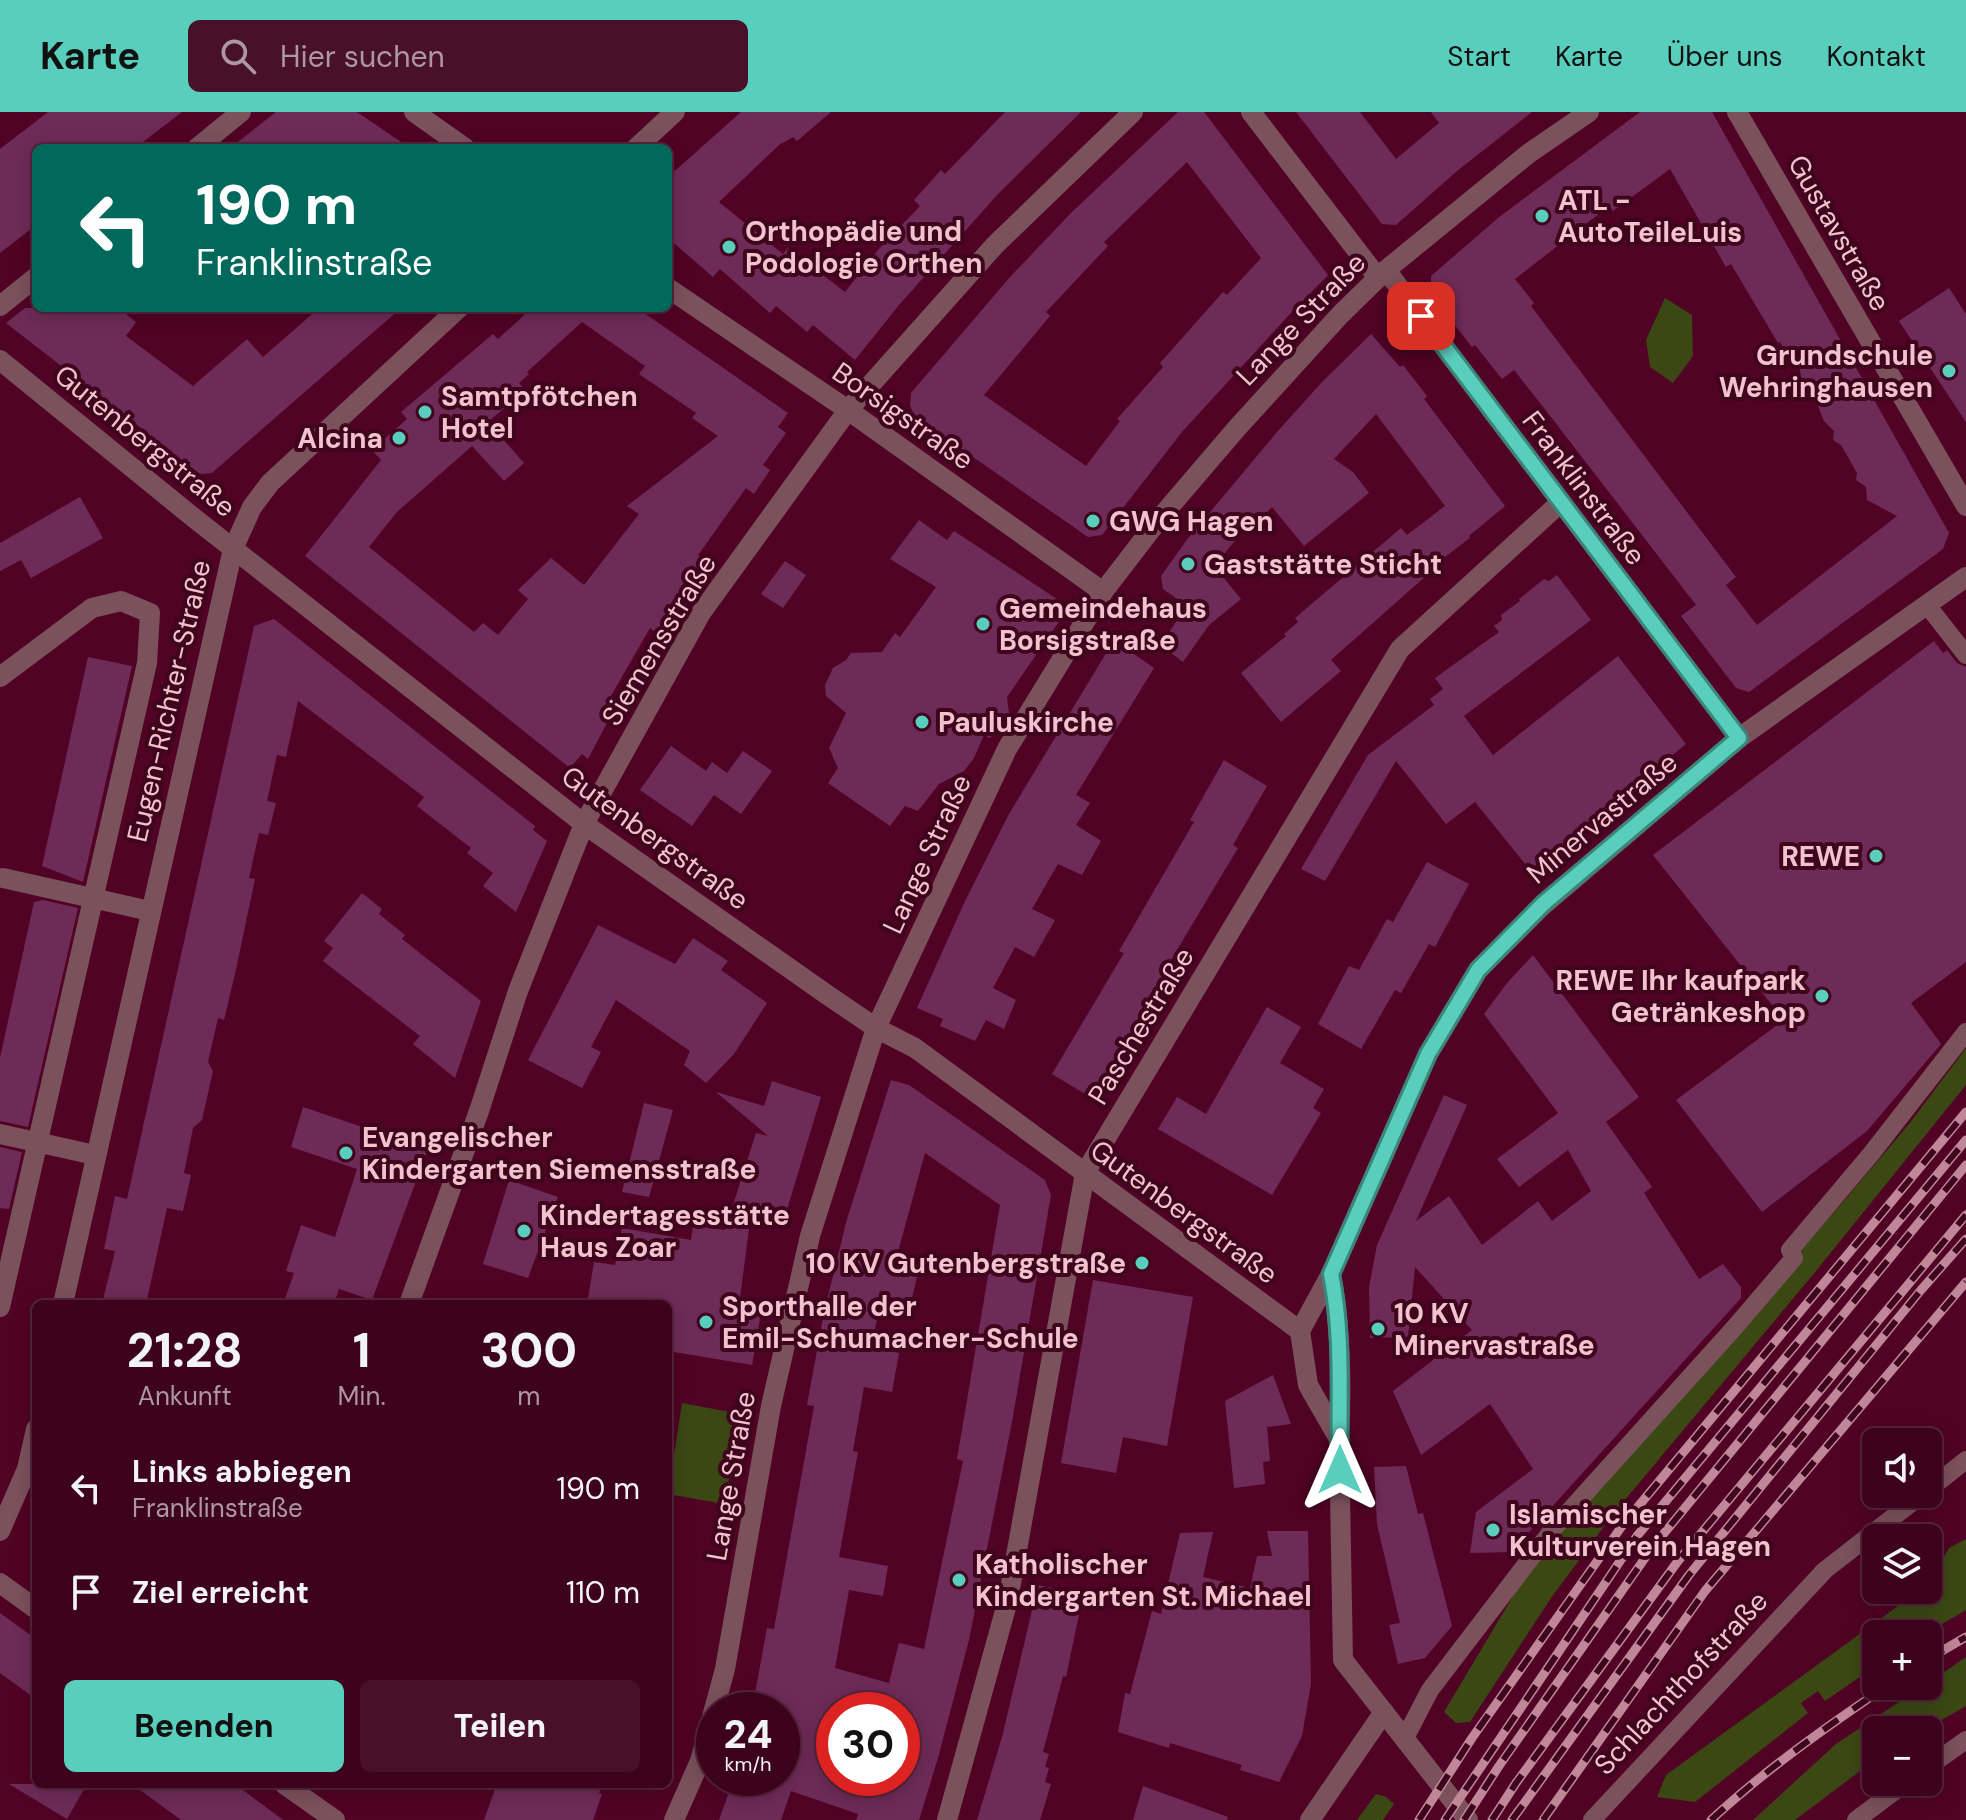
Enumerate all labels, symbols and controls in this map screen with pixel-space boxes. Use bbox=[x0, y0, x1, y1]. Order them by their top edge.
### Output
search box bbox=[188, 20, 748, 92]
text: Karte bbox=[40, 31, 140, 81]
icon: search bbox=[216, 34, 260, 78]
text: Hier suchen bbox=[280, 37, 445, 76]
text: Start bbox=[1447, 38, 1511, 75]
text: Karte bbox=[1555, 38, 1623, 75]
text: Über uns bbox=[1667, 38, 1783, 75]
text: Kontakt bbox=[1827, 38, 1926, 75]
street label: Gustavstraße bbox=[1779, 148, 1899, 318]
text: 190 m bbox=[196, 168, 357, 241]
icon: left bbox=[64, 176, 168, 280]
place label: ATL - AutoTeileLuis bbox=[1558, 182, 1742, 251]
marker: ATL - AutoTeileLuis bbox=[1533, 207, 1551, 225]
place label: Orthopädie und Podologie Orthen bbox=[745, 213, 982, 282]
marker: Orthopädie und Podologie Orthen bbox=[720, 238, 738, 256]
text: Franklinstraße bbox=[196, 239, 432, 286]
street label: Lange Straße bbox=[1228, 245, 1374, 393]
pin bbox=[1387, 282, 1455, 350]
icon: arrive bbox=[1399, 294, 1443, 338]
place label: Grundschule Wehringhausen bbox=[1719, 337, 1933, 406]
street label: Borsigstraße bbox=[825, 354, 981, 478]
street label: Gutenbergstraße bbox=[47, 356, 243, 526]
marker: Grundschule Wehringhausen bbox=[1940, 362, 1958, 380]
place label: Samtpfötchen Hotel bbox=[441, 378, 638, 447]
marker: Samtpfötchen Hotel bbox=[416, 403, 434, 421]
street label: Franklinstraße bbox=[1514, 403, 1654, 573]
place label: Alcina bbox=[297, 420, 383, 457]
marker: Alcina bbox=[390, 429, 408, 447]
place label: GWG Hagen bbox=[1109, 503, 1273, 540]
marker: GWG Hagen bbox=[1084, 512, 1102, 530]
place label: Gaststätte Sticht bbox=[1204, 546, 1442, 583]
street label: Siemensstraße bbox=[593, 547, 725, 733]
marker: Gaststätte Sticht bbox=[1179, 555, 1197, 573]
street label: Eugen-Richter-Straße bbox=[119, 556, 219, 846]
place label: Gemeindehaus Borsigstraße bbox=[999, 590, 1207, 659]
marker: Gemeindehaus Borsigstraße bbox=[974, 615, 992, 633]
place label: Pauluskirche bbox=[938, 704, 1114, 741]
marker: Pauluskirche bbox=[913, 713, 931, 731]
street label: Minervastraße bbox=[1519, 744, 1685, 892]
street label: Gutenbergstraße bbox=[554, 758, 756, 918]
street label: Lange Straße bbox=[874, 769, 980, 939]
place label: REWE bbox=[1781, 838, 1860, 875]
marker: REWE bbox=[1867, 847, 1885, 865]
street label: Paschestraße bbox=[1080, 941, 1202, 1111]
place label: REWE Ihr kaufpark Getränkeshop bbox=[1556, 962, 1806, 1031]
marker: REWE Ihr kaufpark Getränkeshop bbox=[1813, 987, 1831, 1005]
place label: Evangelischer Kindergarten Siemensstraße bbox=[362, 1119, 756, 1188]
street label: Gutenbergstraße bbox=[1083, 1132, 1285, 1292]
marker: Evangelischer Kindergarten Siemensstraße bbox=[337, 1144, 355, 1162]
place label: Kindertagesstätte Haus Zoar bbox=[540, 1197, 790, 1266]
marker: Kindertagesstätte Haus Zoar bbox=[515, 1222, 533, 1240]
place label: 10 KV Gutenbergstraße bbox=[806, 1245, 1126, 1282]
marker: 10 KV Gutenbergstraße bbox=[1133, 1254, 1151, 1272]
place label: Sporthalle der Emil-Schumacher-Schule bbox=[722, 1288, 1079, 1357]
place label: 10 KV Minervastraße bbox=[1394, 1295, 1595, 1364]
marker: Sporthalle der Emil-Schumacher-Schule bbox=[697, 1313, 715, 1331]
text: 21:28 bbox=[127, 1319, 243, 1382]
text: 1 bbox=[353, 1319, 370, 1382]
text: 300 bbox=[480, 1319, 577, 1382]
marker: 10 KV Minervastraße bbox=[1369, 1320, 1387, 1338]
text: Ankunft bbox=[138, 1379, 232, 1413]
text: Min. bbox=[337, 1379, 386, 1413]
text: m bbox=[517, 1379, 540, 1413]
street label: Lange Straße bbox=[698, 1388, 764, 1564]
position arrow bbox=[1298, 1428, 1382, 1512]
map controls bbox=[1862, 1428, 1942, 1796]
button: sound bbox=[1862, 1428, 1942, 1508]
text: Links abbiegen bbox=[132, 1452, 352, 1491]
icon: left bbox=[64, 1466, 108, 1510]
text: 190 m bbox=[557, 1469, 640, 1508]
text: Franklinstraße bbox=[132, 1491, 303, 1525]
place label: Islamischer Kulturverein Hagen bbox=[1509, 1496, 1771, 1565]
marker: Islamischer Kulturverein Hagen bbox=[1484, 1521, 1502, 1539]
button: layers bbox=[1862, 1524, 1942, 1604]
place label: Katholischer Kindergarten St. Michael bbox=[975, 1546, 1312, 1615]
icon: arrive bbox=[64, 1570, 108, 1614]
marker: Katholischer Kindergarten St. Michael bbox=[950, 1571, 968, 1589]
text: Ziel erreicht bbox=[132, 1573, 309, 1612]
text: 110 m bbox=[566, 1573, 640, 1612]
street label: Schlachthofstraße bbox=[1586, 1583, 1776, 1783]
button: + bbox=[1862, 1620, 1942, 1700]
button: Beenden bbox=[64, 1680, 344, 1772]
button: Teilen bbox=[360, 1680, 640, 1772]
speed limit sign: 30 bbox=[816, 1692, 920, 1796]
text: 24 bbox=[724, 1708, 772, 1760]
button: − bbox=[1862, 1716, 1942, 1796]
text: km/h bbox=[724, 1751, 772, 1777]

